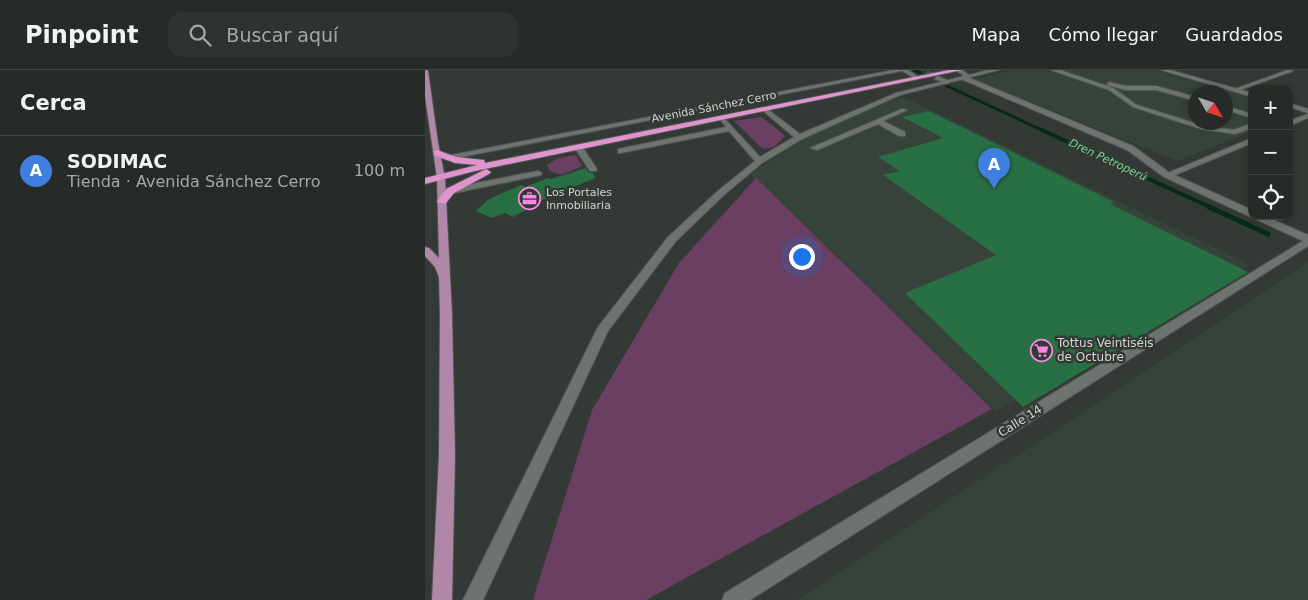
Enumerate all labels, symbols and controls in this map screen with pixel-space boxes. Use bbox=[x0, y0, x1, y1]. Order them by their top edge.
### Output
search box bbox=[168, 12, 518, 57]
text: Pinpoint bbox=[25, 21, 138, 49]
icon: search bbox=[186, 21, 214, 49]
text: Buscar aquí bbox=[226, 24, 338, 46]
text: Mapa bbox=[971, 24, 1020, 45]
text: Cómo llegar bbox=[1048, 24, 1157, 45]
text: Guardados bbox=[1185, 24, 1283, 45]
north arrow bbox=[1188, 85, 1233, 130]
map controls bbox=[1248, 85, 1293, 220]
button: + bbox=[1248, 85, 1293, 130]
street label: Avenida Sánchez Cerro bbox=[650, 88, 778, 125]
text: Cerca bbox=[20, 91, 87, 115]
button: − bbox=[1248, 130, 1293, 175]
water label: Dren Petroperú bbox=[1067, 136, 1149, 184]
pin: A bbox=[978, 148, 1010, 189]
text: SODIMAC bbox=[67, 150, 167, 172]
text: A bbox=[30, 161, 42, 180]
text: 100 m bbox=[354, 161, 405, 180]
text: Tienda · Avenida Sánchez Cerro bbox=[67, 172, 321, 191]
button: locate bbox=[1248, 175, 1293, 220]
office icon: Los Portales Inmobiliaria bbox=[518, 186, 542, 210]
place label: Los Portales Inmobiliaria bbox=[546, 186, 612, 212]
your location bbox=[789, 244, 815, 270]
place label: Tottus Veintiséis de Octubre bbox=[1056, 336, 1154, 364]
supermarket icon: Tottus Veintiséis de Octubre bbox=[1029, 338, 1053, 362]
street label: Calle 14 bbox=[996, 402, 1044, 440]

